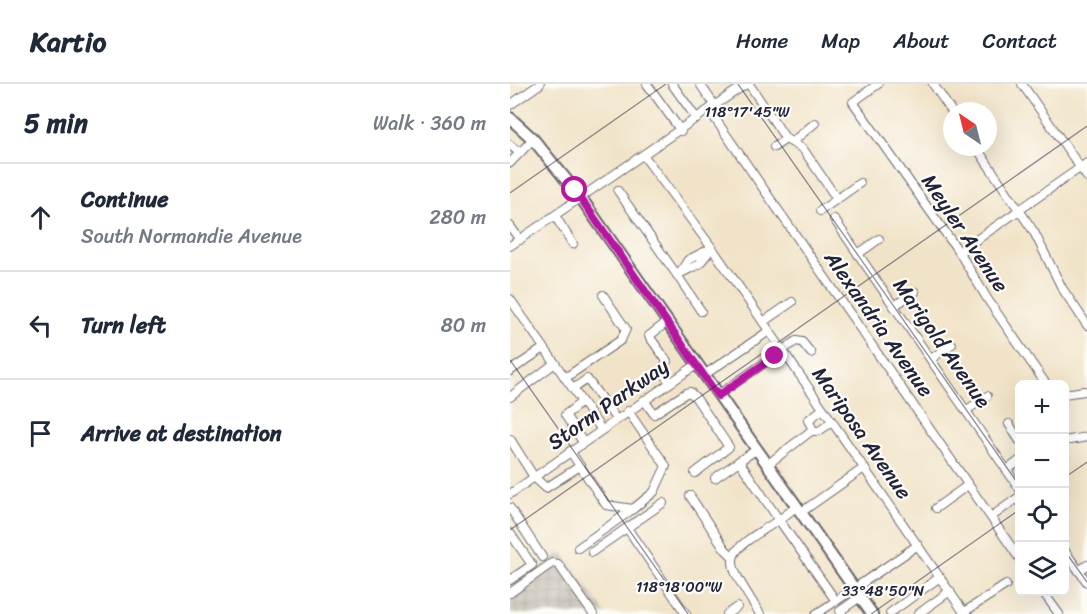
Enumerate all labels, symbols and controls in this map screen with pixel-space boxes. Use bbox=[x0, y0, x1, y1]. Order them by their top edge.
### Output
text: Kartio bbox=[30, 17, 106, 66]
text: Home bbox=[736, 22, 788, 60]
text: Map bbox=[821, 22, 860, 60]
text: About bbox=[893, 22, 950, 60]
text: Contact bbox=[983, 22, 1057, 60]
text: 118°17'45"W bbox=[704, 99, 790, 125]
text: 5 min bbox=[24, 100, 88, 146]
north arrow bbox=[943, 102, 997, 156]
text: Walk · 360 m bbox=[373, 106, 486, 141]
street label: Meyler Avenue bbox=[911, 166, 1019, 300]
route start bbox=[561, 176, 587, 202]
text: Continue bbox=[81, 180, 169, 219]
text: 280 m bbox=[429, 200, 486, 235]
icon: ahead bbox=[24, 201, 57, 234]
text: South Normandie Avenue bbox=[81, 219, 302, 254]
street label: Alexandria Avenue bbox=[813, 242, 944, 406]
street label: Marigold Avenue bbox=[883, 270, 1001, 416]
text: Turn left bbox=[81, 306, 166, 345]
text: 80 m bbox=[441, 308, 486, 343]
icon: left bbox=[24, 309, 57, 342]
route end bbox=[761, 342, 787, 368]
street label: Storm Parkway bbox=[539, 348, 677, 460]
street label: Mariposa Avenue bbox=[802, 358, 922, 508]
map controls bbox=[1015, 380, 1069, 596]
button: + bbox=[1015, 380, 1069, 434]
text: Arrive at destination bbox=[81, 414, 282, 453]
icon: arrive bbox=[24, 417, 57, 450]
button: − bbox=[1015, 434, 1069, 488]
button: locate bbox=[1015, 488, 1069, 542]
button: layers bbox=[1015, 542, 1069, 596]
text: 118°18'00"W bbox=[636, 574, 723, 600]
text: 33°48'50"N bbox=[842, 578, 925, 604]

